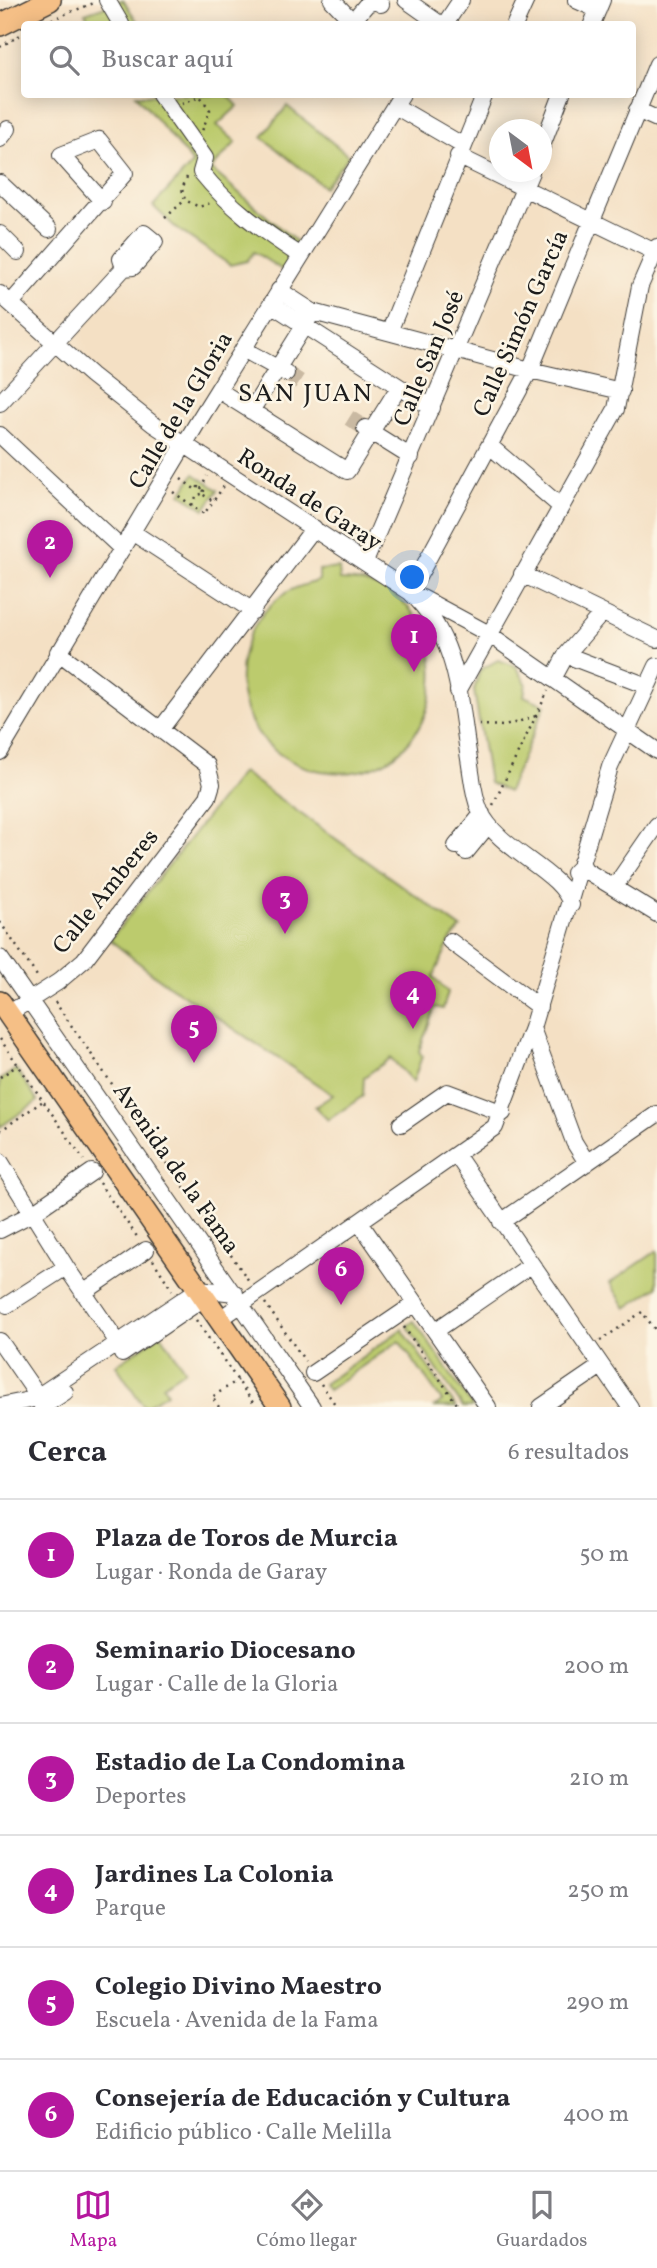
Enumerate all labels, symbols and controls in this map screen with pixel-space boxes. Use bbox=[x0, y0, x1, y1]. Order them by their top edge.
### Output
search box bbox=[21, 21, 636, 98]
icon: search bbox=[45, 41, 83, 79]
text: Buscar aquí bbox=[101, 42, 233, 78]
north arrow bbox=[489, 119, 552, 182]
street label: Calle Simón García bbox=[465, 225, 578, 423]
street label: Calle San José bbox=[386, 285, 474, 432]
street label: Calle de la Gloria bbox=[121, 326, 242, 496]
district label: SAN JUAN bbox=[238, 376, 374, 412]
street label: Ronda de Garay bbox=[230, 441, 388, 560]
pin: 2 bbox=[27, 520, 73, 578]
your location bbox=[395, 560, 429, 594]
pin: 1 bbox=[391, 614, 437, 672]
street label: Calle Amberes bbox=[45, 822, 168, 962]
pin: 3 bbox=[262, 876, 308, 934]
pin: 4 bbox=[390, 971, 436, 1029]
pin: 5 bbox=[171, 1005, 217, 1063]
street label: Avenida de la Fama bbox=[103, 1077, 247, 1262]
pin: 6 bbox=[318, 1247, 364, 1305]
text: Cerca bbox=[28, 1432, 107, 1474]
text: 6 resultados bbox=[508, 1437, 629, 1469]
text: Plaza de Toros de Murcia bbox=[95, 1521, 398, 1557]
text: 1 bbox=[46, 1539, 56, 1571]
text: 50 m bbox=[580, 1539, 629, 1571]
text: Lugar · Ronda de Garay bbox=[95, 1557, 327, 1589]
text: Seminario Diocesano bbox=[95, 1633, 356, 1669]
text: 2 bbox=[45, 1651, 57, 1683]
text: 200 m bbox=[564, 1651, 629, 1683]
text: Lugar · Calle de la Gloria bbox=[95, 1669, 338, 1701]
text: Estadio de La Condomina bbox=[95, 1745, 405, 1781]
text: 3 bbox=[45, 1763, 57, 1795]
text: 210 m bbox=[569, 1763, 629, 1795]
text: Deportes bbox=[95, 1781, 186, 1813]
text: Jardines La Colonia bbox=[95, 1857, 334, 1893]
text: 4 bbox=[44, 1875, 58, 1907]
text: 250 m bbox=[567, 1875, 629, 1907]
text: Parque bbox=[95, 1893, 166, 1925]
text: Colegio Divino Maestro bbox=[95, 1969, 382, 2005]
text: 5 bbox=[45, 1987, 57, 2019]
text: 290 m bbox=[566, 1987, 629, 2019]
text: Escuela · Avenida de la Fama bbox=[95, 2005, 379, 2037]
text: Consejería de Educación y Cultura bbox=[95, 2081, 510, 2117]
text: 6 bbox=[45, 2099, 57, 2131]
text: 400 m bbox=[563, 2099, 629, 2131]
text: Edificio público · Calle Melilla bbox=[95, 2117, 392, 2149]
tab: Mapa bbox=[70, 2186, 117, 2254]
tab: Cómo llegar bbox=[256, 2186, 357, 2254]
tab: Guardados bbox=[496, 2186, 587, 2254]

